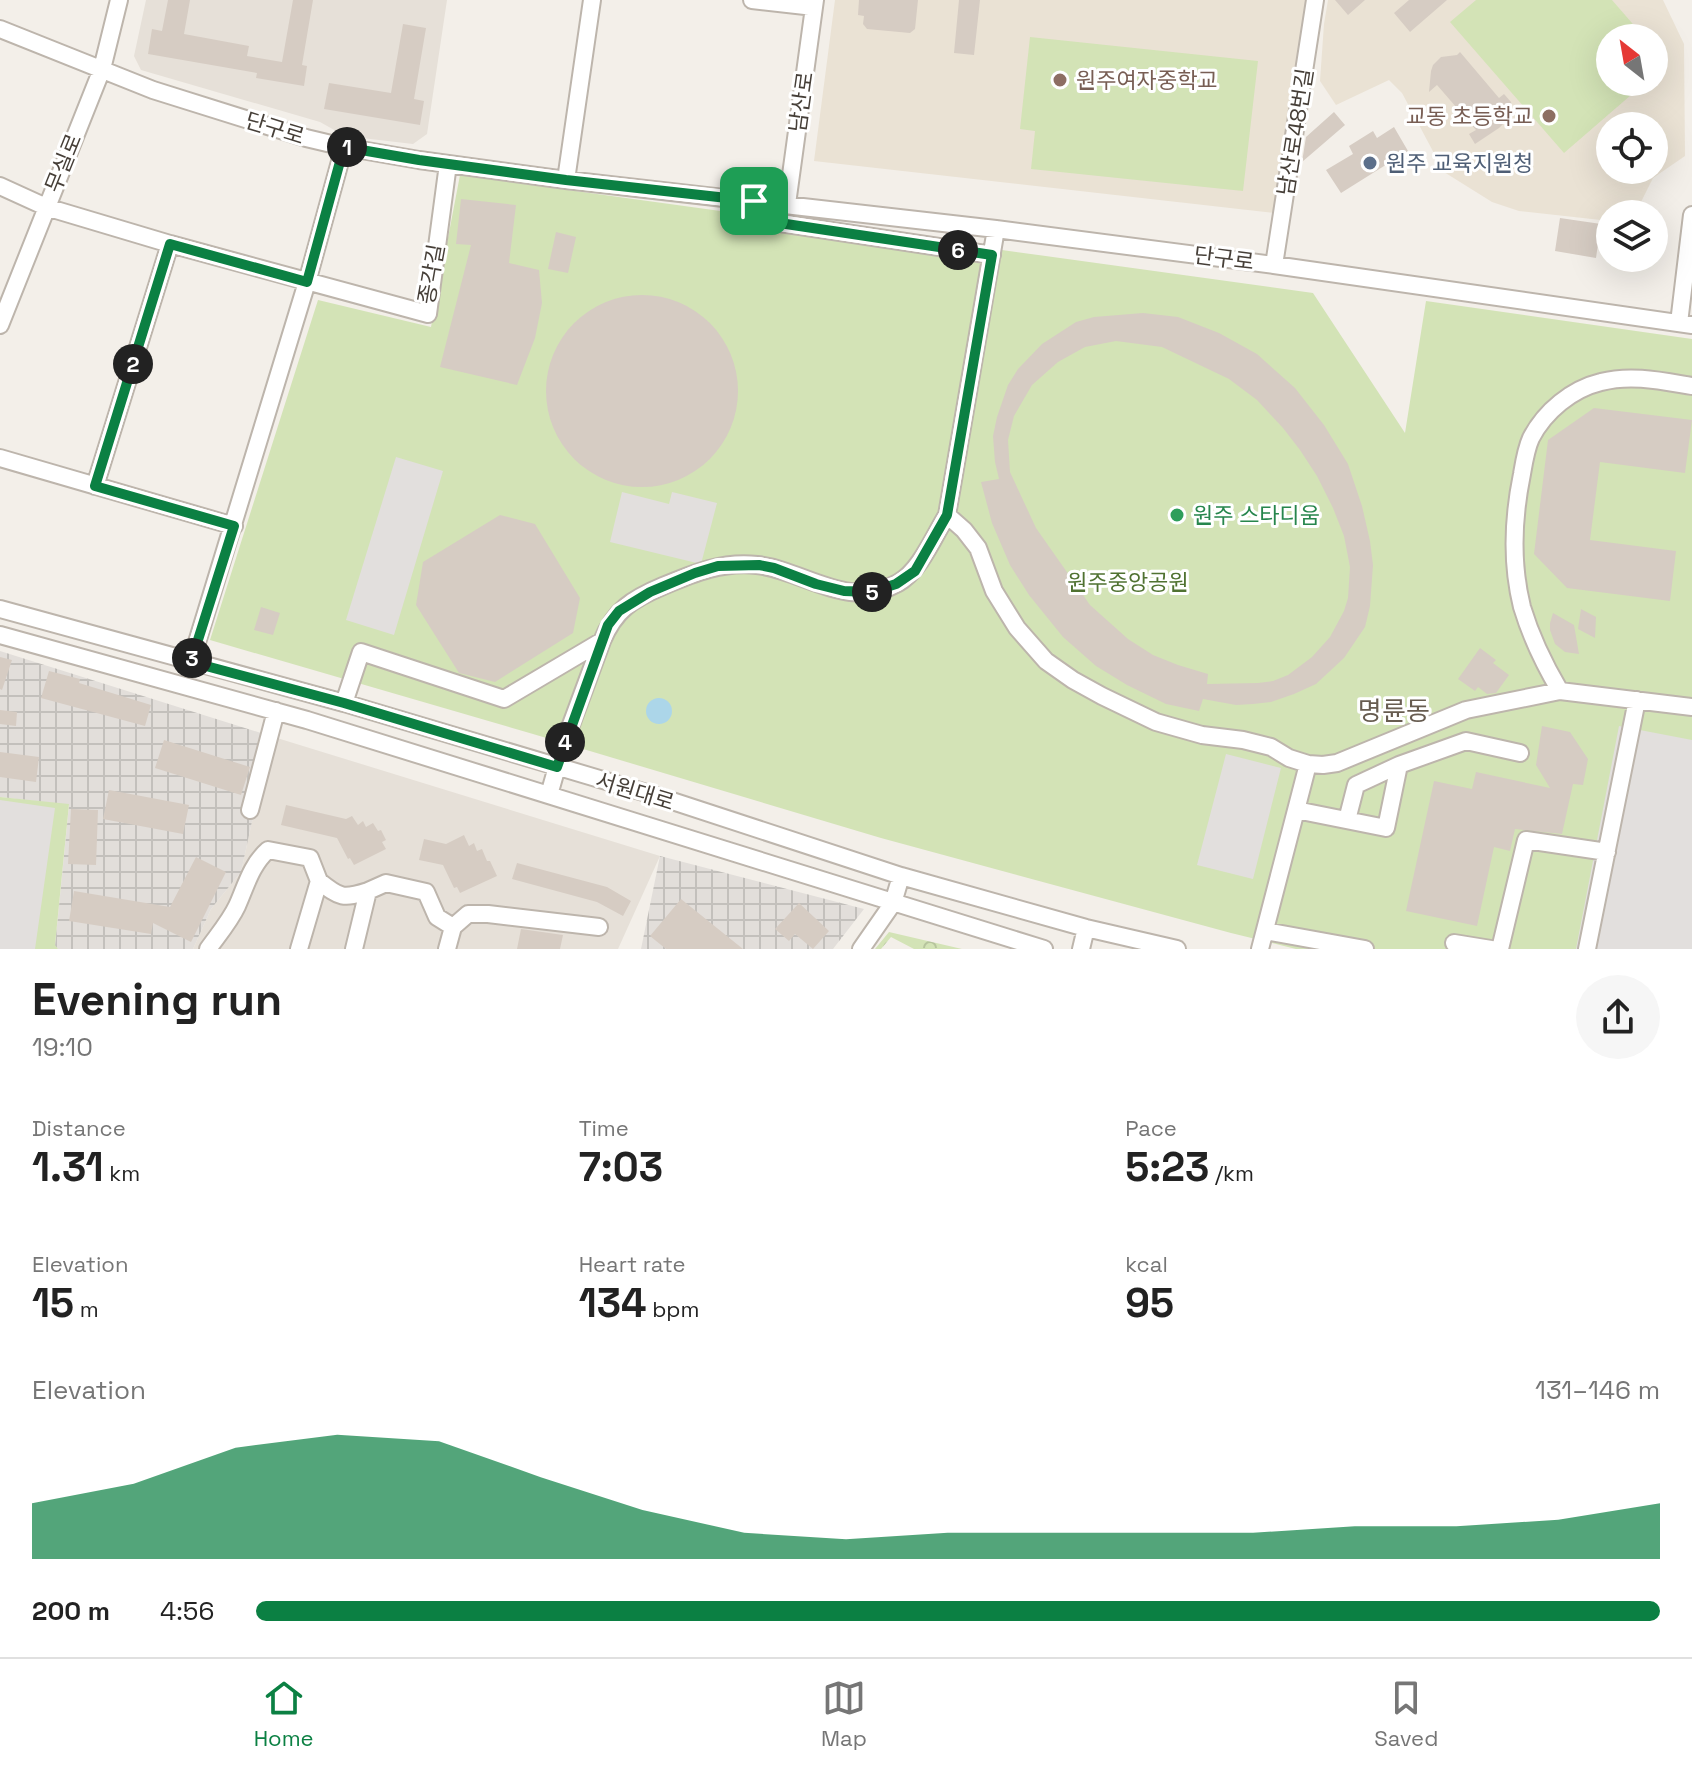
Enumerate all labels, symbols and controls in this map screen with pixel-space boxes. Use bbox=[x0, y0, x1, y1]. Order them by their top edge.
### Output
north arrow bbox=[1596, 24, 1668, 96]
map controls bbox=[1596, 24, 1668, 272]
place label: 원주여자중학교 bbox=[1076, 66, 1218, 94]
street label: 남산로48번길 bbox=[1271, 66, 1319, 198]
street label: 남산로 bbox=[783, 70, 819, 134]
marker: 원주여자중학교 bbox=[1051, 71, 1069, 89]
place label: 교동 초등학교 bbox=[1406, 102, 1533, 130]
street label: 단구로 bbox=[242, 106, 308, 150]
marker: 교동 초등학교 bbox=[1540, 107, 1558, 125]
button: locate bbox=[1596, 112, 1668, 184]
pin: 1 bbox=[327, 127, 367, 167]
street label: 무실로 bbox=[39, 130, 87, 196]
text: 1 bbox=[342, 133, 352, 161]
place label: 원주 교육지원청 bbox=[1386, 149, 1533, 177]
marker: 원주 교육지원청 bbox=[1361, 154, 1379, 172]
pin bbox=[720, 167, 788, 235]
icon: arrive bbox=[732, 179, 776, 223]
button: layers bbox=[1596, 200, 1668, 272]
pin: 6 bbox=[938, 230, 978, 270]
text: 6 bbox=[951, 236, 965, 264]
street label: 단구로 bbox=[1192, 240, 1256, 276]
street label: 종각길 bbox=[412, 242, 450, 306]
pin: 2 bbox=[113, 344, 153, 384]
text: 2 bbox=[126, 350, 140, 378]
place label: 원주 스타디움 bbox=[1193, 501, 1320, 529]
marker: 원주 스타디움 bbox=[1168, 506, 1186, 524]
park label: 원주중앙공원 bbox=[1067, 568, 1189, 596]
pin: 5 bbox=[852, 572, 892, 612]
text: 5 bbox=[865, 578, 879, 606]
pin: 3 bbox=[172, 638, 212, 678]
text: 3 bbox=[185, 644, 199, 672]
district label: 명륜동 bbox=[1358, 694, 1430, 728]
pin: 4 bbox=[545, 722, 585, 762]
text: 4 bbox=[558, 728, 572, 756]
street label: 서원대로 bbox=[592, 766, 678, 816]
text: Evening run bbox=[32, 972, 282, 1028]
button: share bbox=[1576, 975, 1660, 1059]
text: 19:10 bbox=[32, 1030, 93, 1064]
text: Distance bbox=[32, 1114, 126, 1142]
text: Time bbox=[579, 1114, 629, 1142]
text: Pace bbox=[1125, 1114, 1177, 1142]
text: 1.31 bbox=[32, 1142, 104, 1193]
text: 7:03 bbox=[579, 1142, 663, 1193]
text: 5:23 bbox=[1125, 1142, 1209, 1193]
text: km bbox=[104, 1159, 140, 1187]
text: /km bbox=[1209, 1159, 1254, 1187]
text: Elevation bbox=[32, 1250, 128, 1278]
text: Heart rate bbox=[579, 1250, 685, 1278]
text: kcal bbox=[1125, 1250, 1168, 1278]
text: 15 bbox=[32, 1278, 74, 1329]
text: 134 bbox=[579, 1278, 647, 1329]
text: 95 bbox=[1125, 1278, 1174, 1329]
text: m bbox=[74, 1295, 99, 1323]
text: bpm bbox=[647, 1295, 699, 1323]
text: Elevation bbox=[32, 1373, 146, 1407]
text: 131–146 m bbox=[1535, 1373, 1660, 1407]
text: 200 m bbox=[32, 1594, 110, 1628]
text: 4:56 bbox=[160, 1594, 214, 1628]
tab: Home bbox=[254, 1676, 314, 1752]
tab: Map bbox=[821, 1676, 867, 1752]
tab: Saved bbox=[1374, 1676, 1438, 1752]

